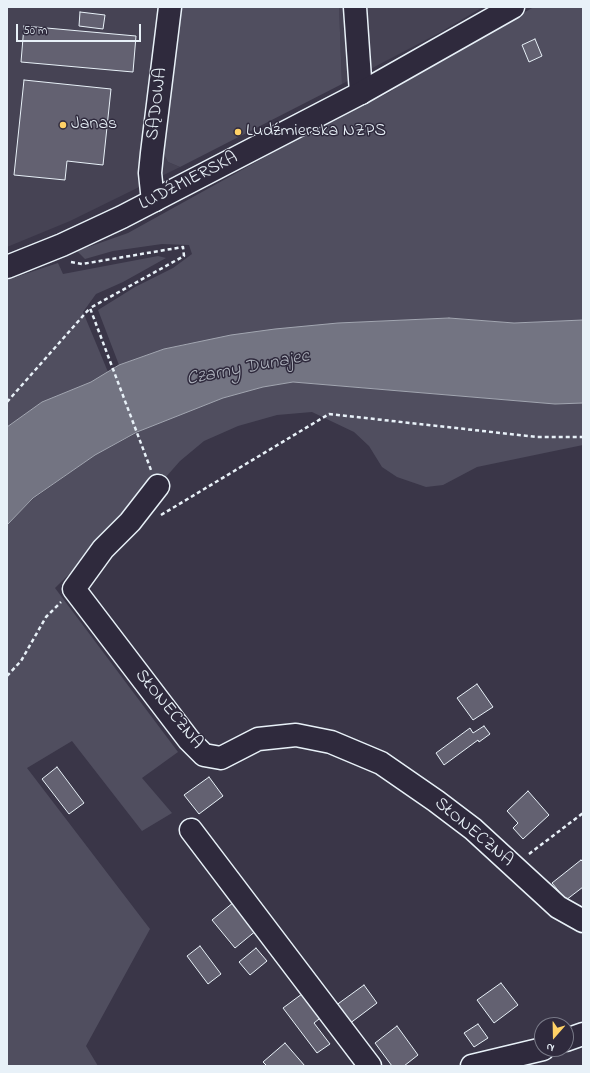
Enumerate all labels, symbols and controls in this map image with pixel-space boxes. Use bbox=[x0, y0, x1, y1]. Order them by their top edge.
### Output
scale bar bbox=[18, 16, 143, 42]
text: 50 m bbox=[23, 22, 47, 40]
street label: SĄDOWA bbox=[143, 67, 173, 141]
place label: Janas bbox=[71, 114, 117, 136]
marker: Janas bbox=[58, 120, 68, 130]
place label: Ludźmierska NZPS bbox=[246, 121, 386, 143]
marker: Ludźmierska NZPS bbox=[233, 127, 243, 137]
street label: LUDŹMIERSKA bbox=[136, 148, 242, 216]
water label: Czarny Dunajec bbox=[185, 346, 311, 392]
street label: SŁONECZNA bbox=[129, 666, 207, 754]
street label: SŁONECZNA bbox=[429, 794, 517, 872]
north arrow bbox=[534, 1017, 574, 1057]
text: N bbox=[544, 1039, 556, 1056]

